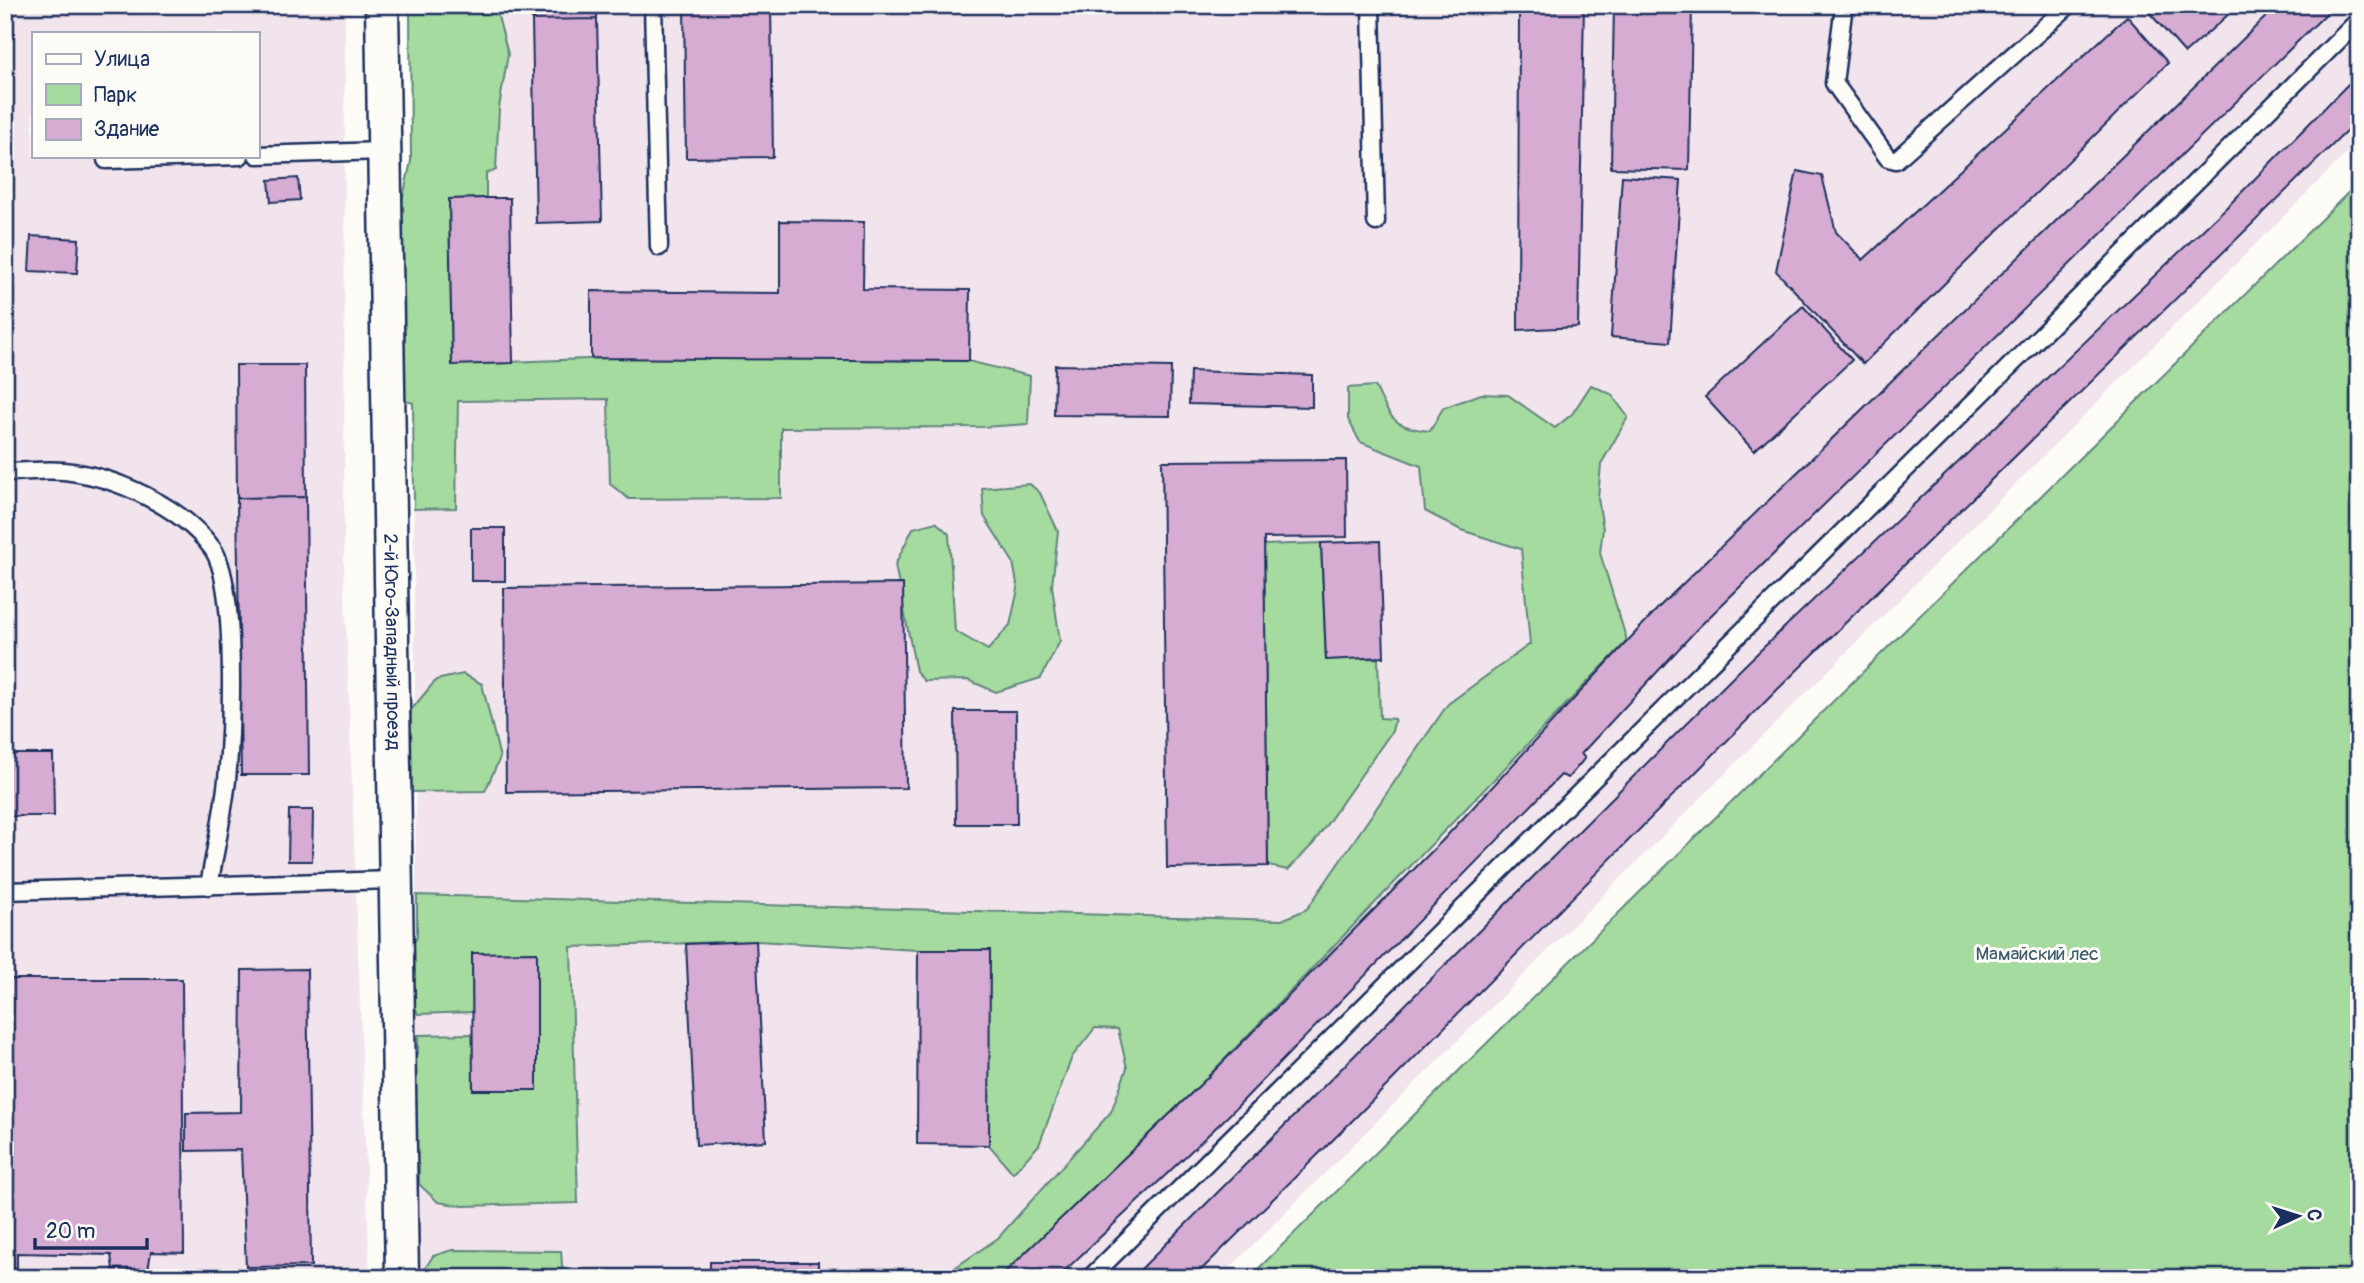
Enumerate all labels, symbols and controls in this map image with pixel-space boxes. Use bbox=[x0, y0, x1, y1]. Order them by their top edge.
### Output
legend bbox=[32, 32, 259, 158]
text: Улица bbox=[94, 46, 150, 73]
text: Парк bbox=[94, 82, 137, 109]
text: Здание bbox=[94, 116, 160, 143]
street label: 2-й Юго-Западный проезд bbox=[378, 533, 406, 751]
park label: Мамайский лес bbox=[1975, 942, 2099, 966]
north arrow bbox=[2262, 1182, 2332, 1252]
scale bar bbox=[35, 1206, 147, 1250]
text: С bbox=[2302, 1208, 2326, 1222]
text: 20 m bbox=[46, 1218, 95, 1245]

